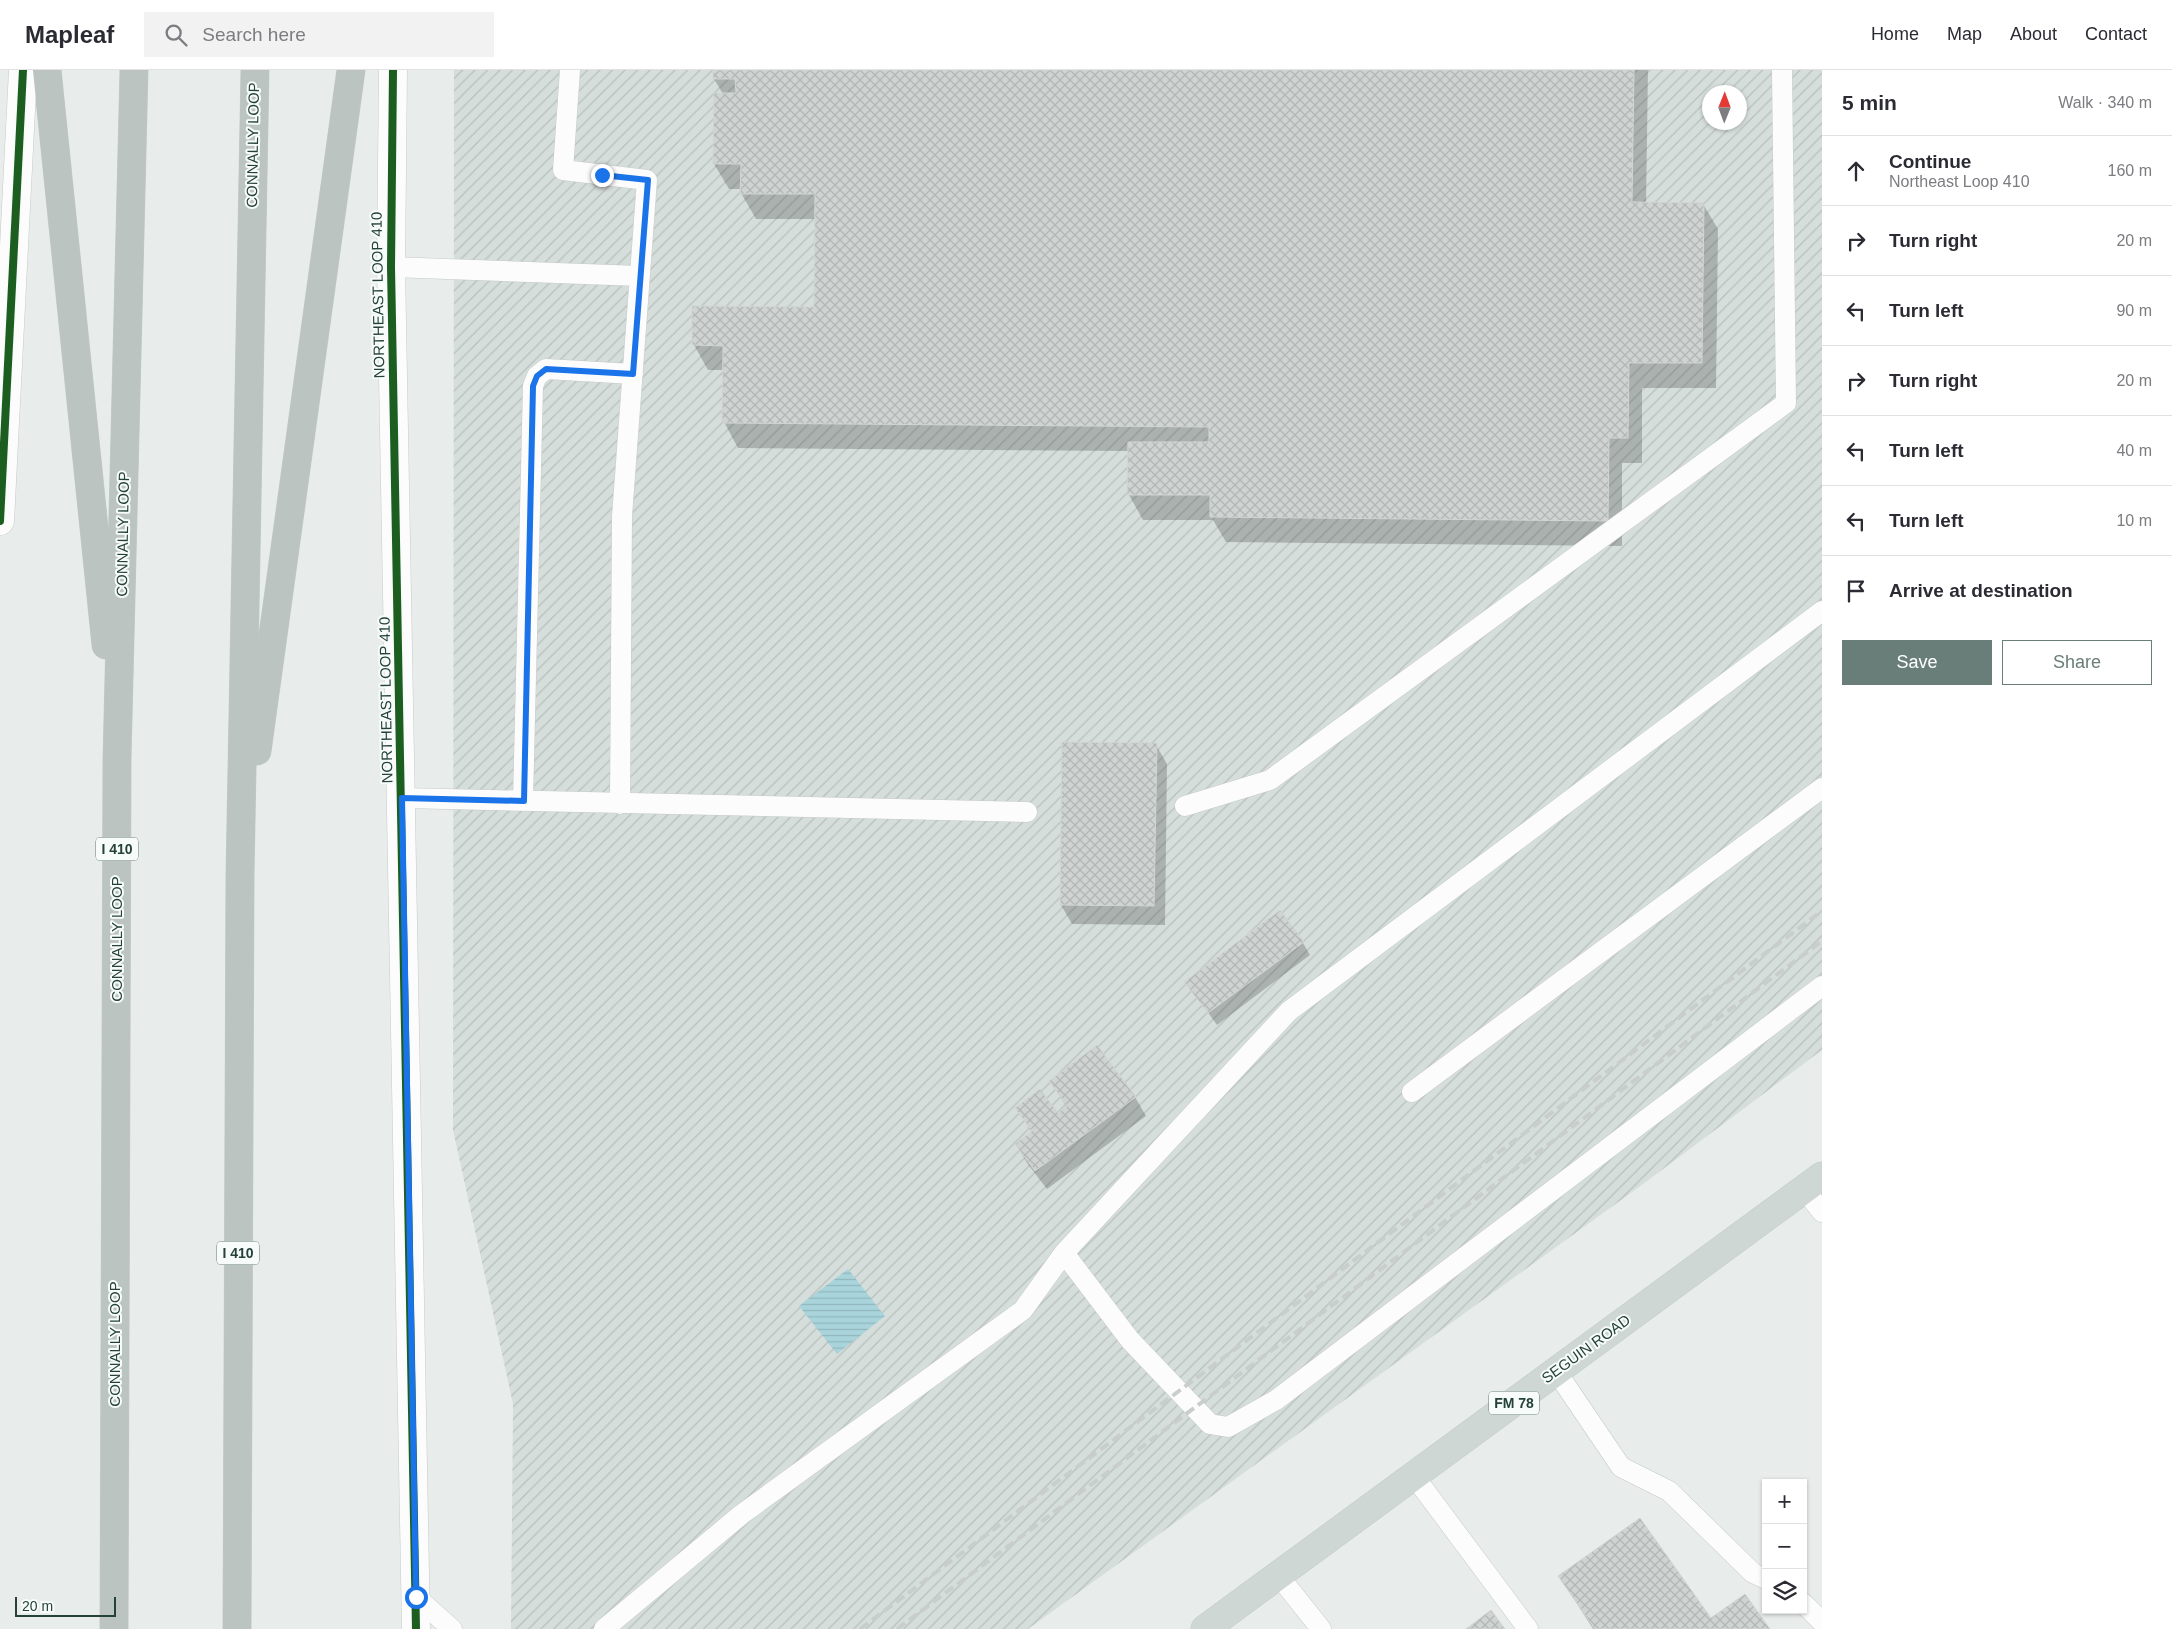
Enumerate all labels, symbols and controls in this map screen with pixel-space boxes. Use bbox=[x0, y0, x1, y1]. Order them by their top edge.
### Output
search box bbox=[144, 12, 494, 57]
text: Mapleaf bbox=[25, 21, 114, 48]
icon: search bbox=[162, 21, 190, 49]
text: Search here bbox=[202, 24, 306, 45]
text: Home bbox=[1871, 24, 1919, 44]
text: Map bbox=[1947, 24, 1982, 44]
text: About bbox=[2010, 24, 2057, 44]
text: Contact bbox=[2085, 24, 2147, 44]
street label: CONNALLY LOOP bbox=[243, 82, 262, 208]
north arrow bbox=[1702, 85, 1747, 130]
text: 5 min bbox=[1842, 91, 1897, 114]
text: Walk · 340 m bbox=[2058, 94, 2152, 111]
text: Continue bbox=[1889, 151, 1971, 172]
icon: ahead bbox=[1842, 157, 1870, 185]
text: 160 m bbox=[2108, 162, 2152, 179]
route end bbox=[591, 164, 614, 187]
text: Northeast Loop 410 bbox=[1889, 173, 2030, 190]
street label: NORTHEAST LOOP 410 bbox=[368, 211, 387, 379]
icon: right bbox=[1842, 227, 1870, 255]
text: Turn right bbox=[1889, 230, 1977, 251]
text: 20 m bbox=[2116, 232, 2152, 249]
icon: left bbox=[1842, 297, 1870, 325]
text: Turn left bbox=[1889, 300, 1964, 321]
text: 90 m bbox=[2116, 302, 2152, 319]
icon: right bbox=[1842, 367, 1870, 395]
text: Turn right bbox=[1889, 370, 1977, 391]
text: 20 m bbox=[2116, 372, 2152, 389]
icon: left bbox=[1842, 437, 1870, 465]
text: Turn left bbox=[1889, 440, 1964, 461]
text: 40 m bbox=[2116, 442, 2152, 459]
street label: CONNALLY LOOP bbox=[113, 471, 132, 597]
icon: left bbox=[1842, 507, 1870, 535]
text: Turn left bbox=[1889, 510, 1964, 531]
text: 10 m bbox=[2116, 512, 2152, 529]
icon: arrive bbox=[1842, 577, 1870, 605]
text: Arrive at destination bbox=[1889, 580, 2073, 601]
street label: NORTHEAST LOOP 410 bbox=[376, 616, 395, 784]
button: Save bbox=[1842, 640, 1992, 685]
button: Share bbox=[2002, 640, 2152, 685]
road number: I 410 bbox=[96, 838, 138, 861]
street label: CONNALLY LOOP bbox=[108, 876, 125, 1002]
road number: I 410 bbox=[217, 1242, 259, 1264]
street label: CONNALLY LOOP bbox=[106, 1281, 123, 1407]
street label: SEGUIN ROAD bbox=[1538, 1311, 1633, 1386]
road number: FM 78 bbox=[1489, 1392, 1539, 1415]
map controls bbox=[1762, 1479, 1807, 1614]
button: + bbox=[1762, 1479, 1807, 1524]
button: − bbox=[1762, 1524, 1807, 1569]
button: layers bbox=[1762, 1569, 1807, 1614]
route start bbox=[405, 1586, 428, 1609]
scale bar bbox=[15, 1594, 116, 1617]
text: 20 m bbox=[22, 1598, 53, 1614]

